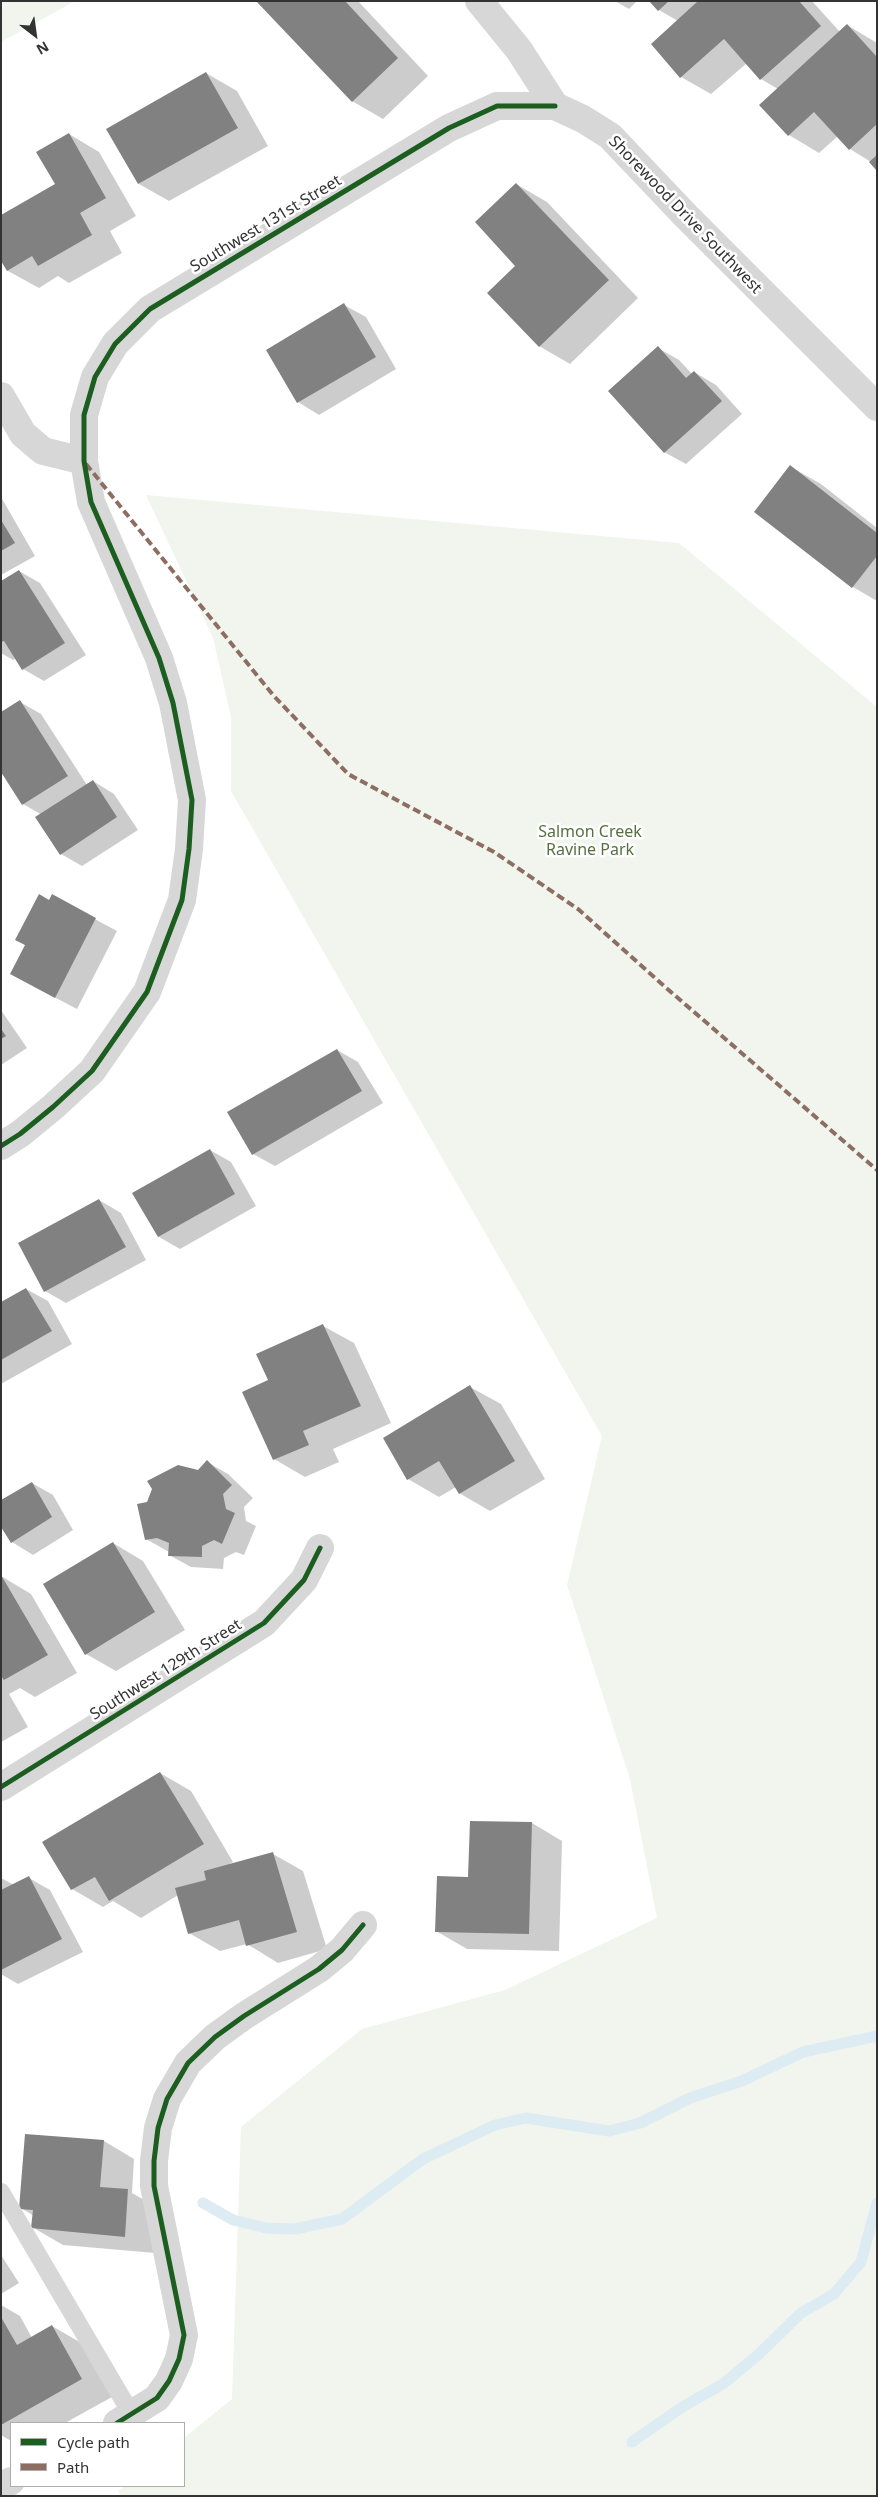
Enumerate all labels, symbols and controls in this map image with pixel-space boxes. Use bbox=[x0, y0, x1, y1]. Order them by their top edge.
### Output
north arrow bbox=[10, 10, 60, 60]
text: N bbox=[33, 37, 52, 59]
street label: Shorewood Drive Southwest bbox=[604, 132, 766, 298]
street label: Southwest 131st Street bbox=[187, 171, 345, 277]
park label: Salmon Creek Ravine Park bbox=[538, 822, 642, 860]
street label: Southwest 129th Street bbox=[87, 1615, 245, 1725]
legend bbox=[10, 2422, 185, 2487]
text: Cycle path bbox=[57, 2432, 130, 2452]
text: Path bbox=[57, 2457, 89, 2477]

